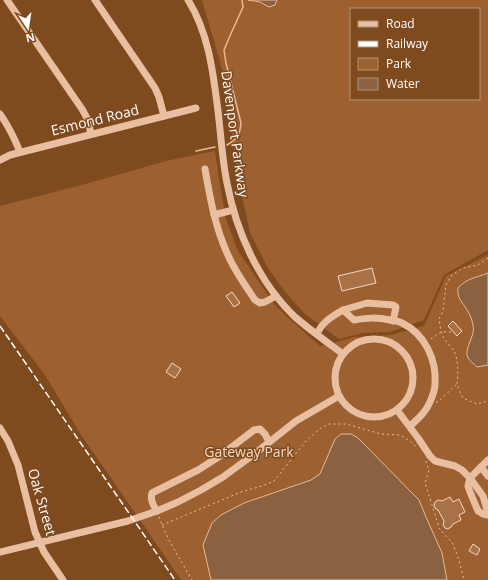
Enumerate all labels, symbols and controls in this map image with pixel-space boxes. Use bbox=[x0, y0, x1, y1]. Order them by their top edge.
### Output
north arrow bbox=[8, 8, 48, 48]
legend bbox=[350, 8, 480, 100]
text: Road bbox=[386, 15, 415, 32]
text: N bbox=[24, 30, 36, 47]
text: Railway bbox=[386, 35, 429, 52]
text: Park bbox=[386, 55, 412, 72]
street label: Davenport Parkway bbox=[217, 69, 254, 199]
text: Water bbox=[386, 75, 420, 92]
street label: Esmond Road bbox=[49, 99, 141, 140]
park label: Gateway Park bbox=[204, 442, 294, 461]
street label: Oak Street bbox=[24, 466, 61, 538]

